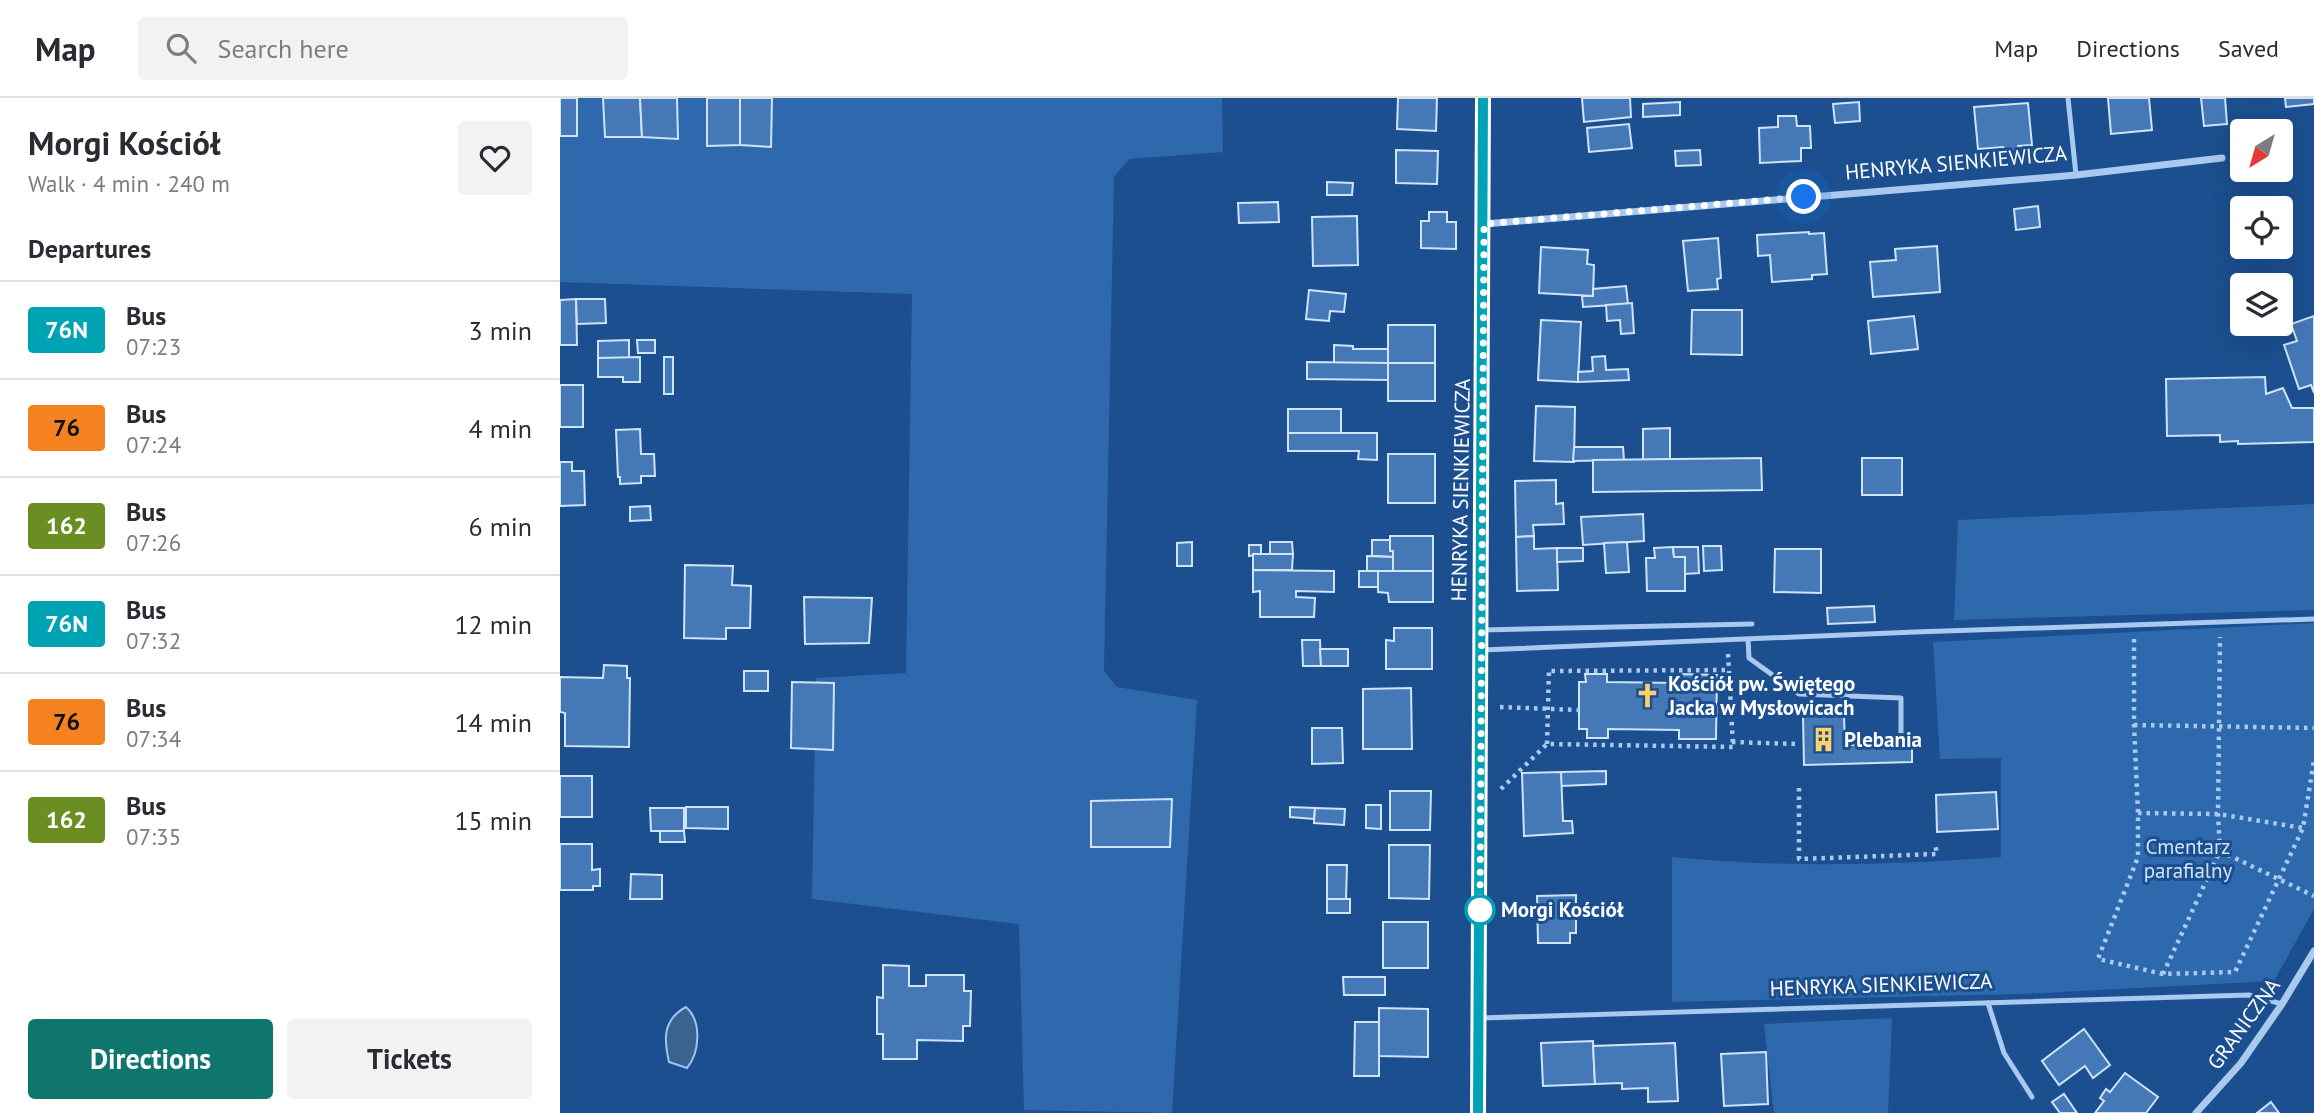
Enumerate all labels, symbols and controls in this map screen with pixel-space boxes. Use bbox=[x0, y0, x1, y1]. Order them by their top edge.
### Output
search box bbox=[138, 17, 628, 80]
text: Map bbox=[35, 27, 96, 70]
icon: search bbox=[162, 29, 200, 67]
text: Search here bbox=[218, 32, 349, 65]
text: Map bbox=[1994, 33, 2038, 64]
text: Directions bbox=[2076, 33, 2180, 64]
text: Saved bbox=[2218, 33, 2279, 64]
north arrow bbox=[2230, 119, 2292, 182]
map controls bbox=[2230, 119, 2293, 336]
text: Morgi Kościół bbox=[28, 121, 221, 164]
button: heart bbox=[458, 121, 532, 195]
street label: HENRYKA SIENKIEWICZA bbox=[1844, 139, 2069, 186]
text: Walk · 4 min · 240 m bbox=[28, 169, 230, 198]
your location bbox=[1786, 179, 1821, 214]
button: locate bbox=[2230, 196, 2293, 259]
text: Departures bbox=[28, 232, 151, 265]
button: layers bbox=[2230, 273, 2293, 336]
text: Bus bbox=[126, 299, 166, 332]
text: 76N bbox=[45, 314, 88, 345]
text: 3 min bbox=[469, 314, 532, 347]
text: 07:23 bbox=[126, 332, 181, 361]
street label: HENRYKA SIENKIEWICZA bbox=[1445, 378, 1476, 602]
text: Bus bbox=[126, 397, 166, 430]
text: 76 bbox=[53, 412, 80, 443]
text: 4 min bbox=[469, 412, 532, 445]
text: 07:24 bbox=[126, 430, 181, 459]
text: Bus bbox=[126, 495, 166, 528]
text: 162 bbox=[46, 510, 87, 541]
text: 6 min bbox=[469, 510, 532, 543]
text: 07:26 bbox=[126, 528, 181, 557]
text: Bus bbox=[126, 593, 166, 626]
text: 76N bbox=[45, 608, 88, 639]
text: 12 min bbox=[454, 608, 532, 641]
text: 07:32 bbox=[126, 626, 181, 655]
place label: Kościół pw. Świętego Jacka w Mysłowicach bbox=[1667, 670, 1855, 721]
church icon: Kościół pw. Świętego Jacka w Mysłowicach bbox=[1634, 682, 1662, 710]
text: Bus bbox=[126, 691, 166, 724]
text: 76 bbox=[53, 706, 80, 737]
text: 14 min bbox=[454, 706, 532, 739]
text: 07:34 bbox=[126, 724, 181, 753]
building icon: Plebania bbox=[1810, 726, 1838, 754]
place label: Plebania bbox=[1844, 726, 1922, 753]
text: Bus bbox=[126, 789, 166, 822]
text: 162 bbox=[46, 804, 87, 835]
text: 15 min bbox=[454, 804, 532, 837]
text: 07:35 bbox=[126, 822, 181, 851]
park label: Cmentarz parafialny bbox=[2144, 833, 2232, 884]
marker: Morgi Kościół bbox=[1465, 895, 1495, 925]
place label: Morgi Kościół bbox=[1501, 896, 1624, 923]
street label: HENRYKA SIENKIEWICZA bbox=[1769, 967, 1994, 1002]
street label: GRANICZNA bbox=[2201, 972, 2286, 1075]
button: Directions bbox=[28, 1019, 273, 1099]
button: Tickets bbox=[287, 1019, 532, 1099]

